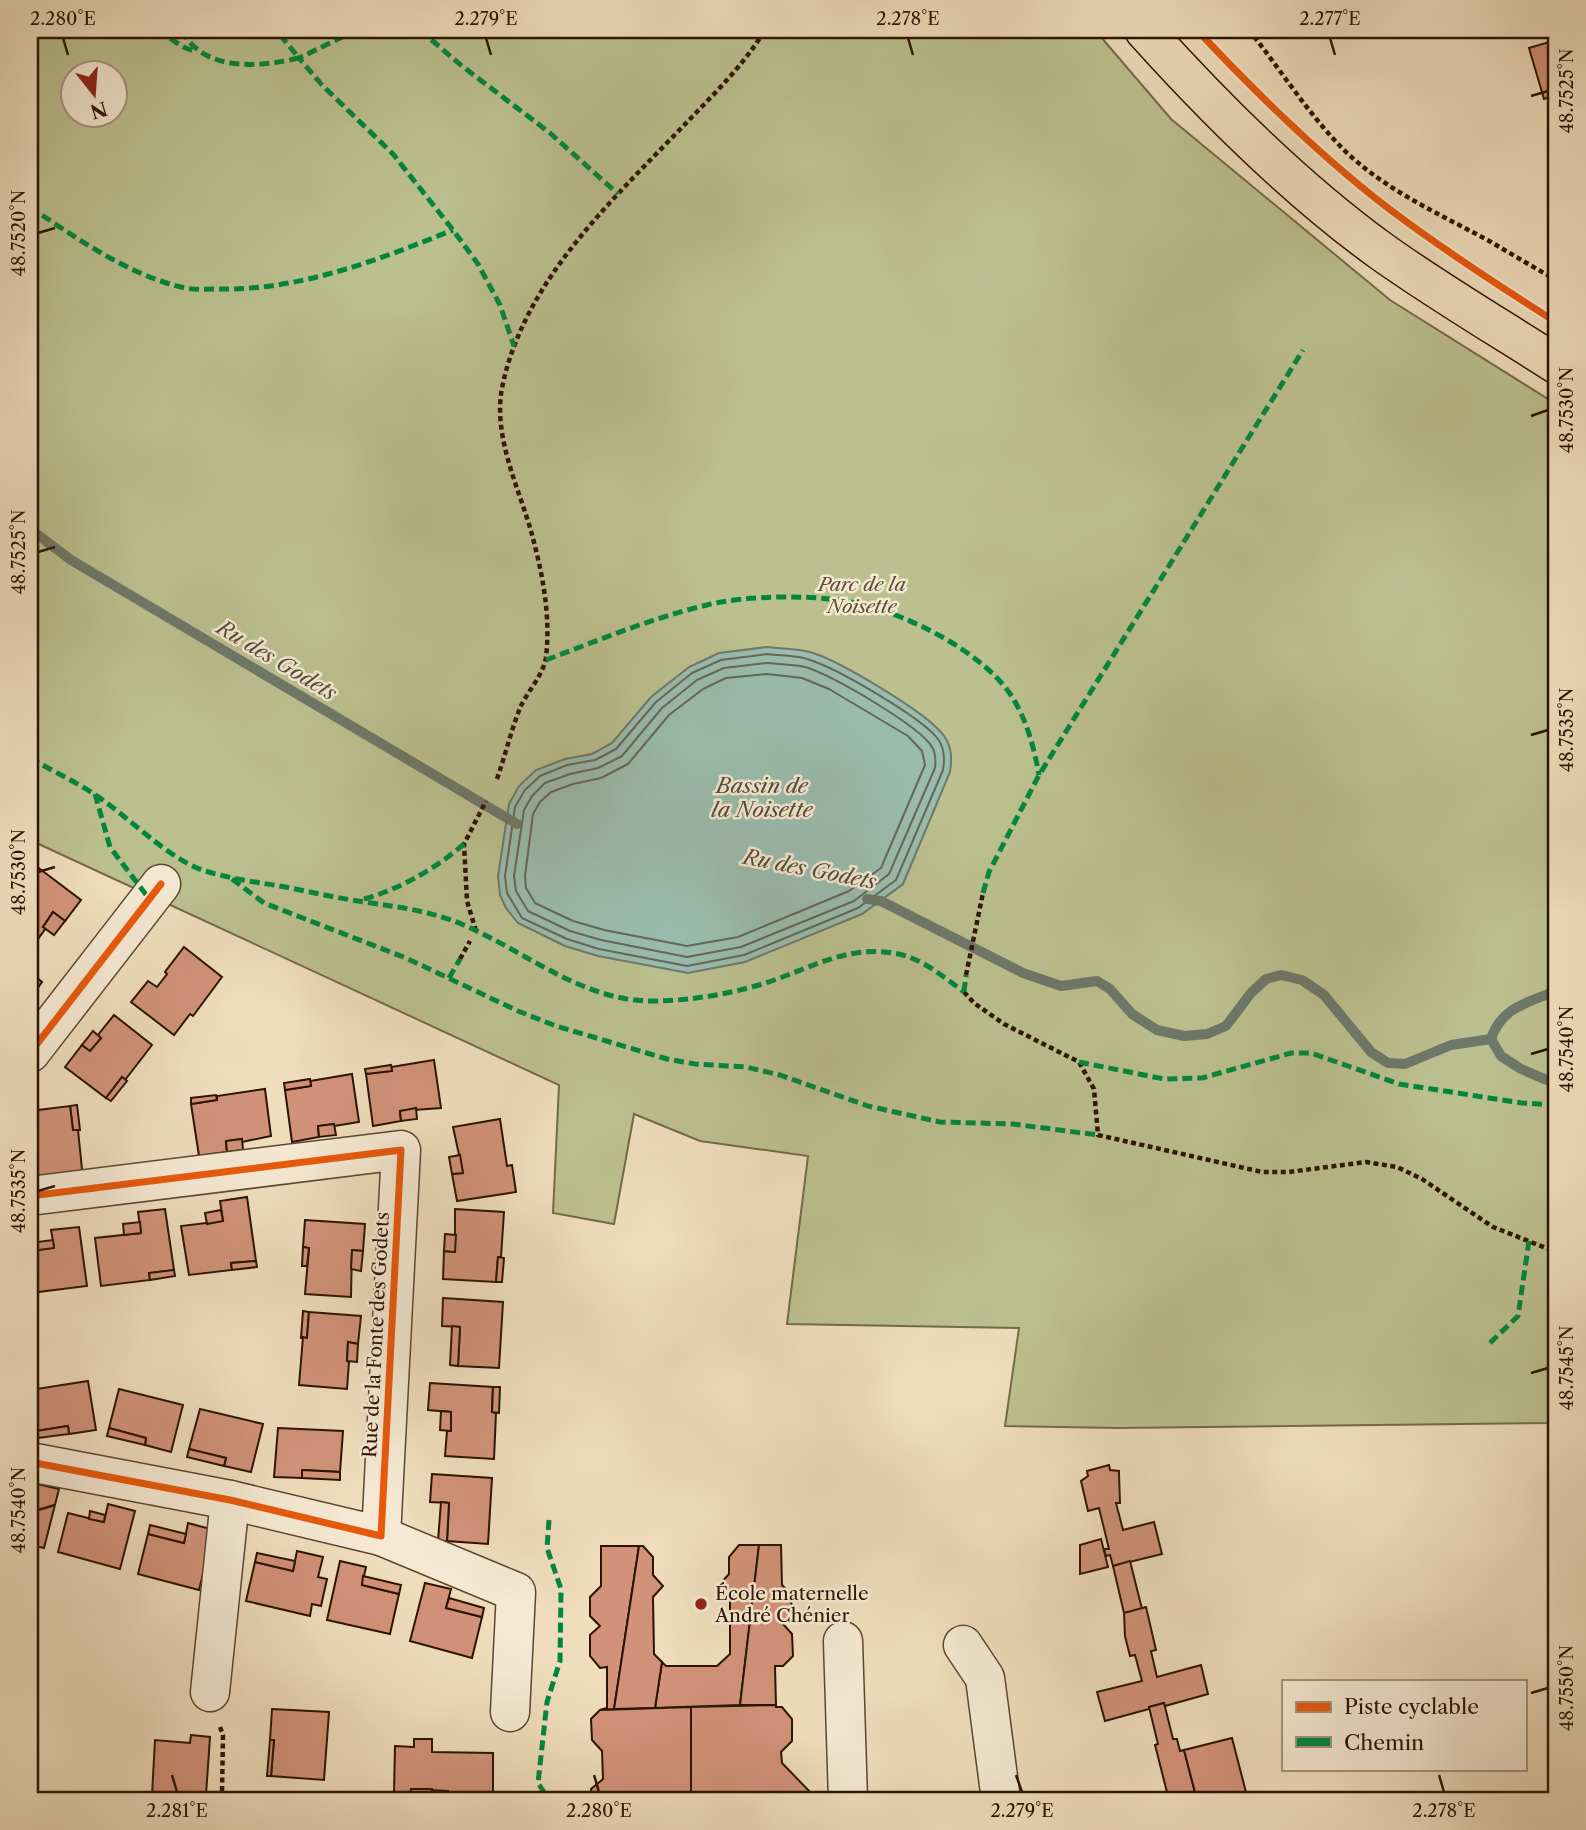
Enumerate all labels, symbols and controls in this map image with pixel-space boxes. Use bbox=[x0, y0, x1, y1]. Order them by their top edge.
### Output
text: 2.280°E bbox=[30, 8, 96, 30]
text: 2.279°E bbox=[454, 8, 518, 30]
text: 2.278°E bbox=[876, 8, 940, 30]
text: 2.277°E bbox=[1299, 8, 1361, 30]
text: 48.7525°N bbox=[1556, 48, 1578, 134]
north arrow bbox=[60, 60, 130, 130]
text: N bbox=[88, 96, 110, 123]
text: 48.7520°N bbox=[8, 189, 30, 276]
text: 48.7530°N bbox=[1556, 367, 1578, 453]
text: 48.7525°N bbox=[8, 509, 30, 595]
park label: Parc de la Noisette bbox=[816, 573, 906, 618]
water label: Ru des Godets bbox=[211, 613, 342, 706]
text: 48.7535°N bbox=[1556, 687, 1578, 772]
water label: Bassin de la Noisette bbox=[711, 773, 814, 822]
text: 48.7530°N bbox=[8, 829, 30, 915]
water label: Ru des Godets bbox=[739, 843, 879, 894]
text: 48.7540°N bbox=[1556, 1005, 1578, 1092]
text: 48.7535°N bbox=[8, 1148, 30, 1233]
street label: Rue de la Fonte des Godets bbox=[358, 1211, 394, 1459]
text: 48.7545°N bbox=[1556, 1325, 1578, 1411]
text: 48.7540°N bbox=[8, 1466, 30, 1553]
place label: École maternelle André Chénier bbox=[714, 1582, 869, 1627]
marker: École maternelle André Chénier bbox=[693, 1596, 709, 1612]
text: 48.7550°N bbox=[1556, 1645, 1578, 1731]
legend bbox=[1282, 1680, 1526, 1770]
text: Piste cyclable bbox=[1344, 1694, 1479, 1719]
text: Chemin bbox=[1344, 1730, 1424, 1755]
text: 2.281°E bbox=[146, 1800, 208, 1822]
text: 2.280°E bbox=[566, 1800, 632, 1822]
text: 2.279°E bbox=[990, 1800, 1054, 1822]
text: 2.278°E bbox=[1412, 1800, 1476, 1822]

